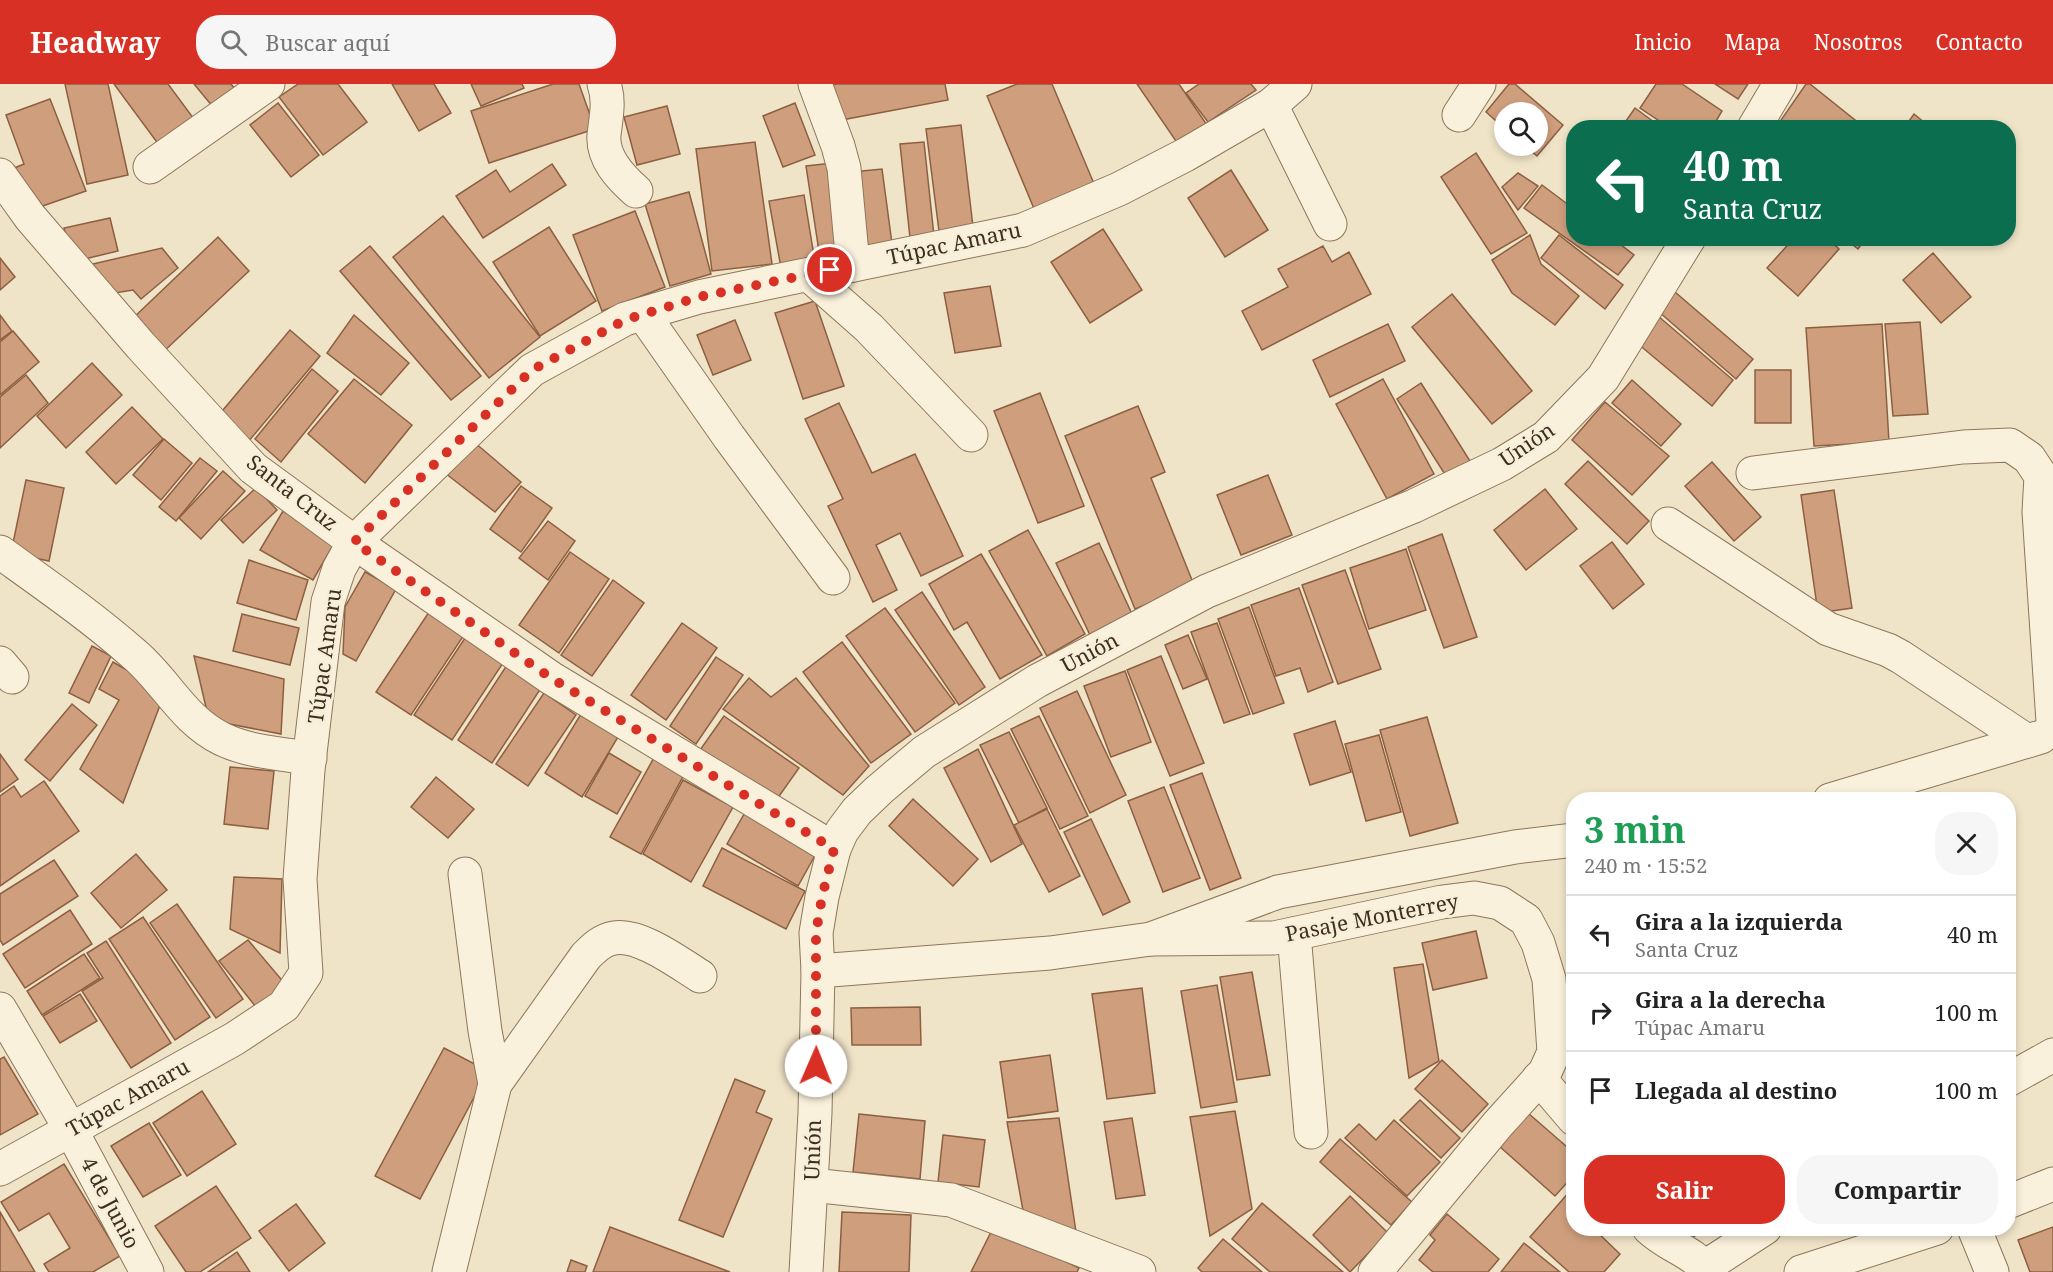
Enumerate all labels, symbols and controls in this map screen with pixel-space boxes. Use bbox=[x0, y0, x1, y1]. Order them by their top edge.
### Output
search box bbox=[196, 15, 616, 69]
text: Headway bbox=[30, 23, 160, 61]
icon: search bbox=[217, 26, 250, 59]
text: Buscar aquí bbox=[265, 27, 390, 57]
text: Inicio bbox=[1634, 28, 1692, 56]
text: Mapa bbox=[1725, 28, 1781, 56]
text: Nosotros bbox=[1814, 28, 1902, 56]
text: Contacto bbox=[1935, 28, 2023, 56]
map controls bbox=[1494, 102, 1548, 156]
button: search bbox=[1494, 102, 1548, 156]
text: 40 m bbox=[1683, 136, 1783, 193]
icon: left bbox=[1584, 144, 1662, 222]
text: Santa Cruz bbox=[1683, 190, 1822, 227]
street label: Túpac Amaru bbox=[884, 215, 1023, 271]
pin bbox=[804, 244, 855, 295]
icon: arrive bbox=[813, 253, 846, 286]
street label: Unión bbox=[1493, 416, 1560, 473]
street label: Santa Cruz bbox=[241, 448, 344, 537]
street label: Túpac Amaru bbox=[301, 586, 347, 725]
street label: Unión bbox=[1056, 625, 1123, 679]
text: 3 min bbox=[1584, 805, 1686, 854]
button: close bbox=[1935, 812, 1998, 875]
text: 240 m · 15:52 bbox=[1584, 852, 1707, 879]
street label: Pasaje Monterrey bbox=[1283, 886, 1461, 948]
text: Gira a la izquierda bbox=[1635, 906, 1843, 936]
icon: left bbox=[1584, 918, 1617, 951]
text: 40 m bbox=[1947, 919, 1998, 949]
text: Santa Cruz bbox=[1635, 936, 1738, 963]
text: Gira a la derecha bbox=[1635, 984, 1826, 1014]
icon: right bbox=[1584, 996, 1617, 1029]
text: 100 m bbox=[1935, 997, 1998, 1027]
text: Túpac Amaru bbox=[1635, 1014, 1765, 1041]
position arrow bbox=[784, 1034, 848, 1098]
street label: Túpac Amaru bbox=[61, 1052, 194, 1142]
icon: arrive bbox=[1584, 1074, 1617, 1107]
text: Llegada al destino bbox=[1635, 1075, 1837, 1105]
text: 100 m bbox=[1935, 1075, 1998, 1105]
street label: Unión bbox=[797, 1119, 827, 1181]
street label: 4 de Junio bbox=[75, 1152, 147, 1253]
button: Salir bbox=[1584, 1155, 1785, 1224]
button: Compartir bbox=[1797, 1155, 1998, 1224]

